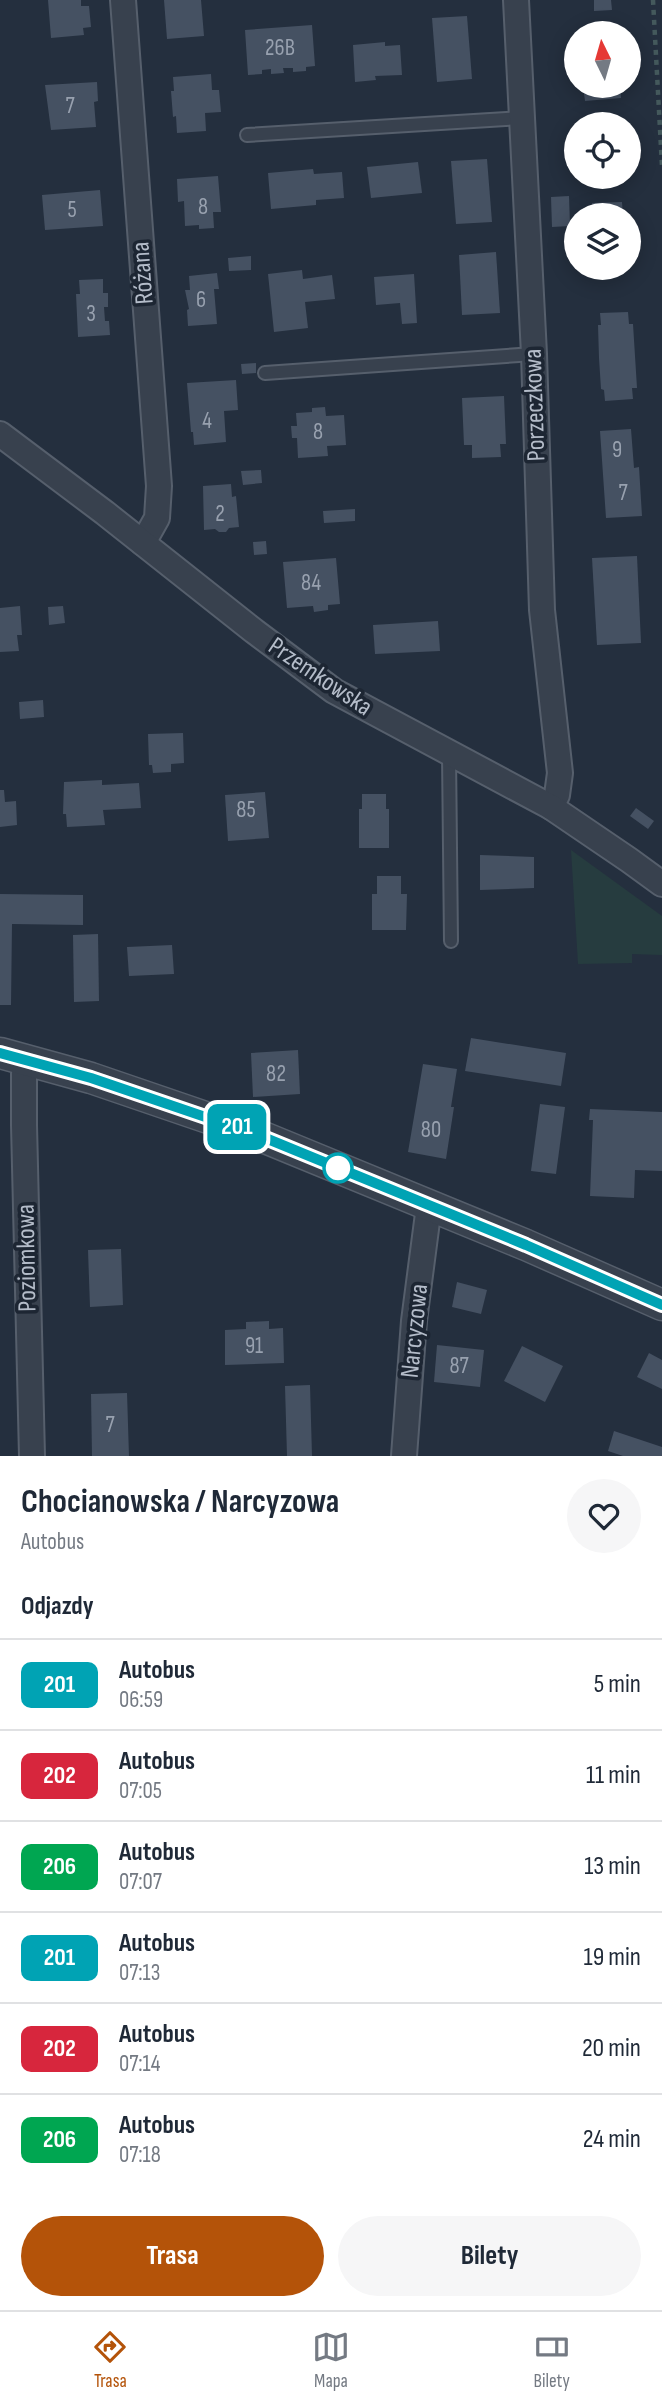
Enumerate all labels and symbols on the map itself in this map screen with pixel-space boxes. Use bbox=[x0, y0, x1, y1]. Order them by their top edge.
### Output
north arrow bbox=[564, 21, 640, 98]
house number: 26B bbox=[265, 34, 295, 62]
house number: 7 bbox=[65, 92, 75, 120]
house number: 8 bbox=[198, 193, 208, 221]
house number: 5 bbox=[67, 196, 77, 224]
street label: Różana bbox=[125, 241, 161, 305]
house number: 6 bbox=[196, 286, 206, 314]
house number: 3 bbox=[86, 300, 96, 328]
street label: Porzeczkowa bbox=[518, 348, 552, 462]
house number: 4 bbox=[202, 407, 212, 435]
house number: 8 bbox=[313, 418, 323, 446]
house number: 9 bbox=[612, 436, 622, 464]
house number: 7 bbox=[618, 479, 628, 507]
house number: 2 bbox=[215, 500, 225, 528]
house number: 84 bbox=[301, 569, 321, 597]
street label: Przemkowska bbox=[262, 631, 378, 723]
house number: 85 bbox=[236, 796, 256, 824]
house number: 82 bbox=[266, 1060, 286, 1088]
line badge: 201 bbox=[197, 1104, 277, 1150]
house number: 80 bbox=[421, 1116, 441, 1144]
unlabelled marker bbox=[323, 1153, 353, 1183]
street label: Poziomkowa bbox=[11, 1204, 43, 1312]
street label: Narcyzowa bbox=[395, 1282, 435, 1380]
house number: 91 bbox=[245, 1332, 263, 1360]
house number: 87 bbox=[449, 1352, 469, 1380]
house number: 7 bbox=[105, 1411, 115, 1439]

